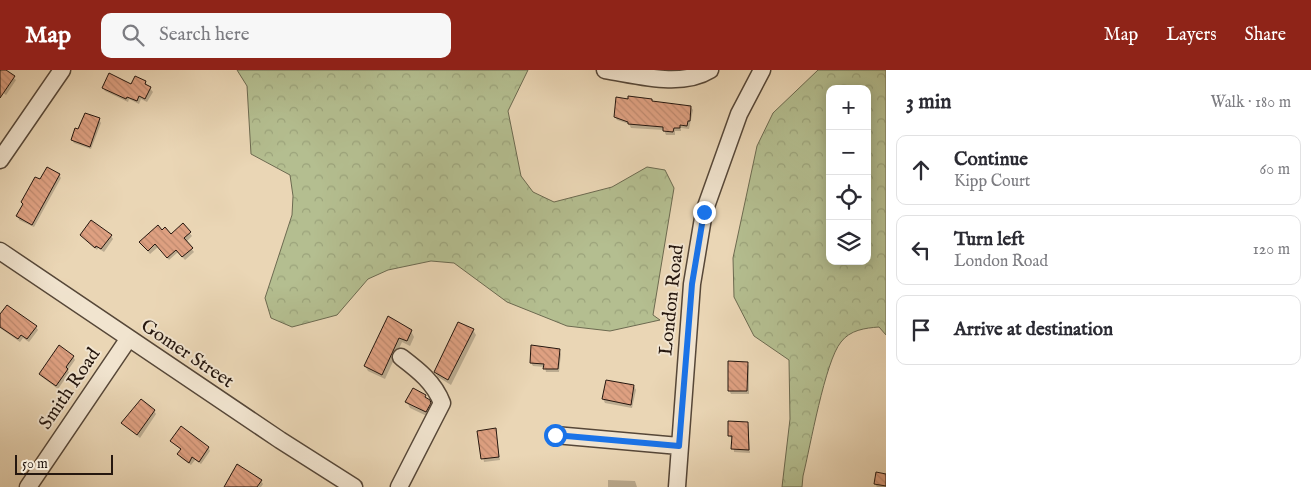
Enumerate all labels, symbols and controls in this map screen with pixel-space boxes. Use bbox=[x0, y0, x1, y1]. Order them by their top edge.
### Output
search box bbox=[101, 13, 451, 58]
text: Map bbox=[25, 20, 71, 51]
icon: search bbox=[119, 21, 147, 49]
text: Search here bbox=[159, 23, 250, 47]
text: Map bbox=[1104, 24, 1138, 47]
text: Layers bbox=[1166, 24, 1217, 47]
text: Share bbox=[1245, 24, 1286, 47]
map controls bbox=[826, 85, 871, 265]
button: + bbox=[826, 85, 871, 130]
text: 3 min bbox=[906, 89, 951, 116]
text: Walk · 180 m bbox=[1210, 93, 1291, 113]
button: − bbox=[826, 130, 871, 175]
text: Continue bbox=[954, 148, 1028, 172]
icon: ahead bbox=[907, 156, 935, 184]
text: 60 m bbox=[1260, 160, 1290, 180]
text: Kipp Court bbox=[954, 172, 1030, 192]
button: locate bbox=[826, 175, 871, 220]
route end bbox=[693, 201, 716, 224]
button: layers bbox=[826, 220, 871, 265]
text: Turn left bbox=[954, 228, 1025, 252]
icon: left bbox=[907, 236, 935, 264]
text: 120 m bbox=[1253, 240, 1290, 260]
street label: London Road bbox=[654, 242, 690, 357]
text: London Road bbox=[954, 252, 1048, 272]
street label: Gomer Street bbox=[136, 314, 238, 394]
icon: arrive bbox=[907, 316, 935, 344]
text: Arrive at destination bbox=[954, 318, 1113, 342]
street label: Smith Road bbox=[34, 343, 106, 434]
route start bbox=[544, 424, 567, 447]
scale bar bbox=[15, 452, 112, 475]
text: 50 m bbox=[22, 455, 48, 473]

